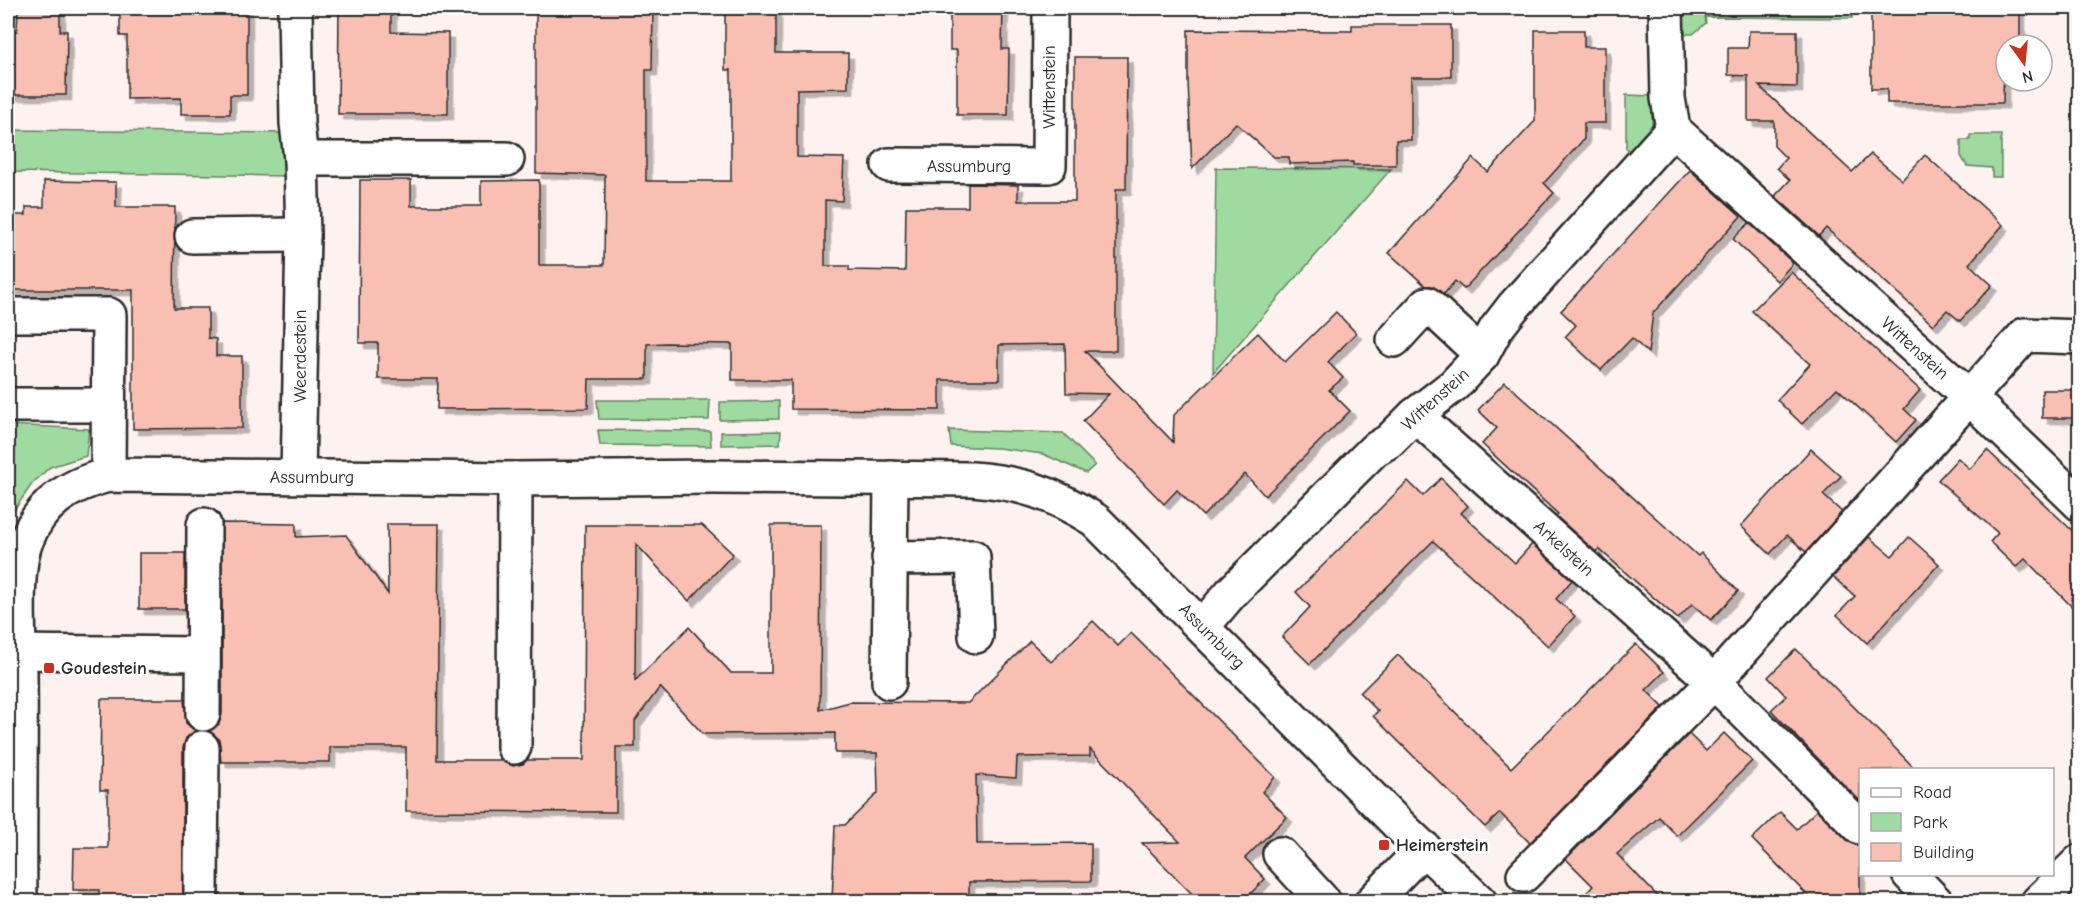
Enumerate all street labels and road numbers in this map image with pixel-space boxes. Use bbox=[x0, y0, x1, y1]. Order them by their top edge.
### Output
street label: Wittenstein bbox=[1039, 45, 1060, 129]
street label: Assumburg bbox=[927, 156, 1011, 177]
street label: Weerdestein bbox=[290, 310, 311, 402]
street label: Wittenstein bbox=[1877, 313, 1953, 384]
street label: Wittenstein bbox=[1397, 364, 1473, 435]
street label: Assumburg bbox=[270, 467, 354, 488]
street label: Arkelstein bbox=[1529, 516, 1598, 581]
street label: Assumburg bbox=[1174, 599, 1249, 674]

